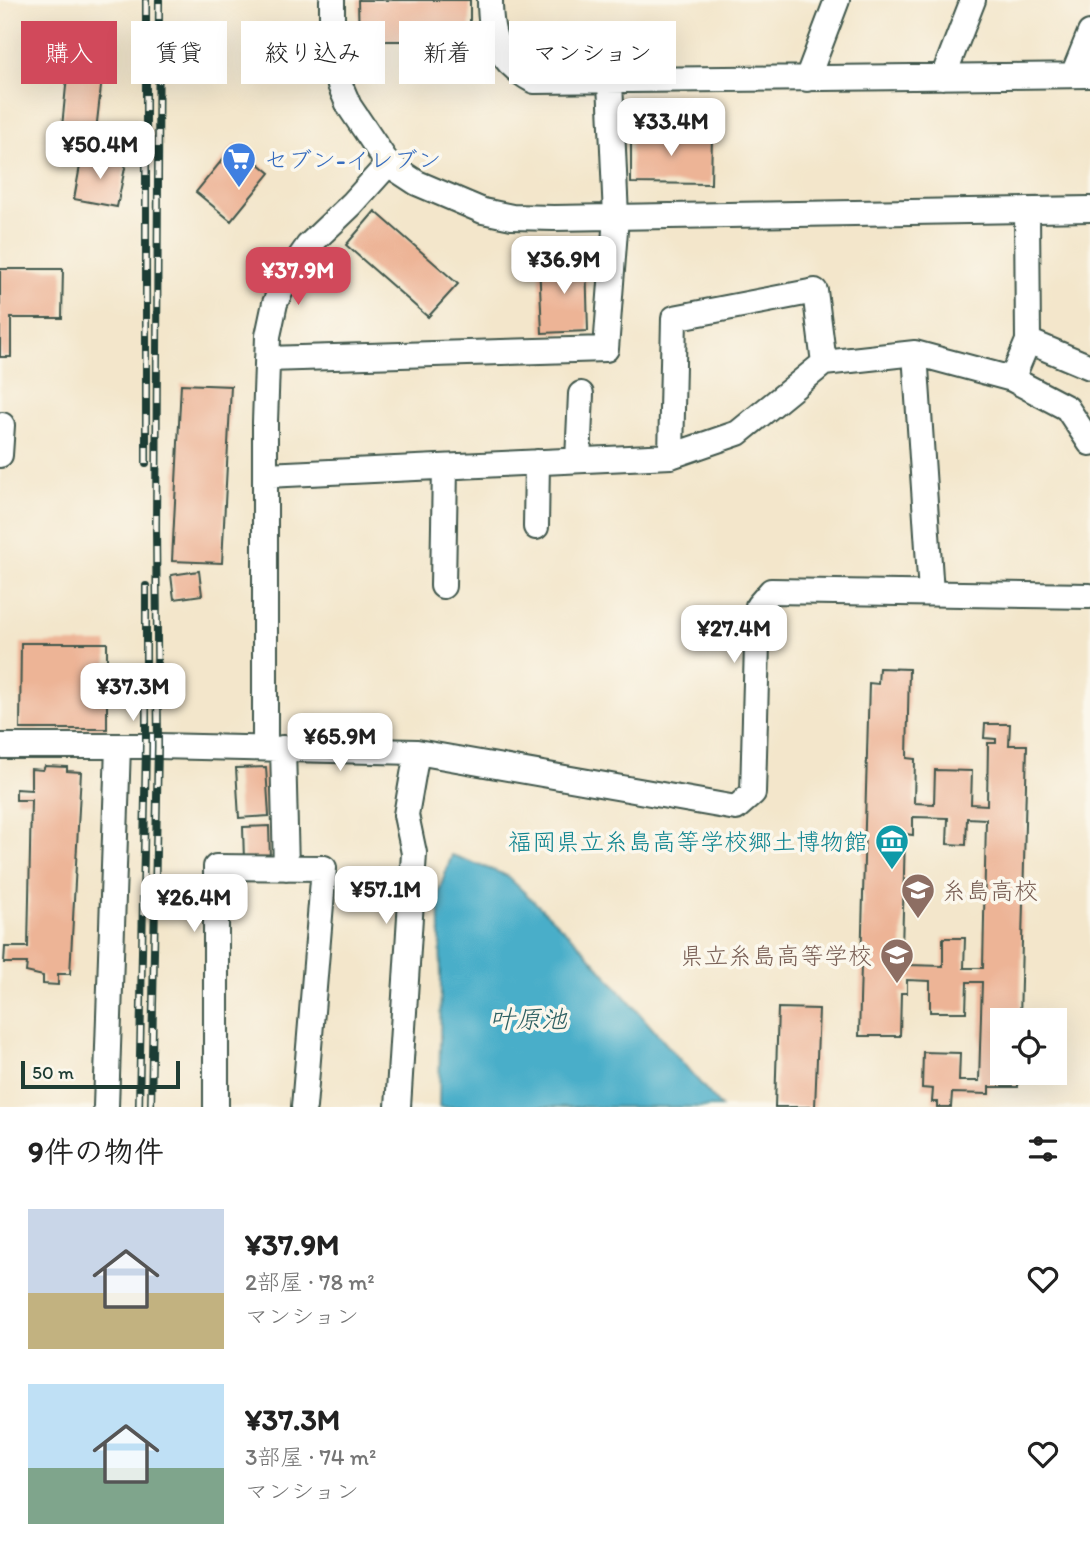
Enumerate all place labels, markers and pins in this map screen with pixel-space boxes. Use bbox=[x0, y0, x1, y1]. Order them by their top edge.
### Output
pin: ¥33.4M bbox=[614, 99, 728, 158]
pin: ¥50.4M bbox=[43, 122, 157, 181]
supermarket icon: セブン-イレブン bbox=[220, 140, 258, 189]
place label: セブン-イレブン bbox=[264, 145, 442, 174]
pin: ¥36.9M bbox=[507, 236, 621, 296]
pin: ¥37.9M bbox=[241, 247, 355, 307]
pin: ¥27.4M bbox=[677, 606, 791, 665]
pin: ¥37.3M bbox=[76, 664, 190, 723]
pin: ¥65.9M bbox=[283, 714, 397, 773]
museum icon: 福岡県立糸島高等学校郷土博物館 bbox=[873, 822, 911, 871]
place label: 福岡県立糸島高等学校郷土博物館 bbox=[508, 827, 868, 856]
pin: ¥57.1M bbox=[329, 866, 443, 926]
school or university icon: 糸島高校 bbox=[899, 871, 937, 920]
pin: ¥26.4M bbox=[137, 874, 251, 934]
place label: 糸島高校 bbox=[942, 876, 1038, 905]
school or university icon: 県立糸島高等学校 bbox=[878, 936, 916, 985]
place label: 県立糸島高等学校 bbox=[680, 941, 872, 970]

